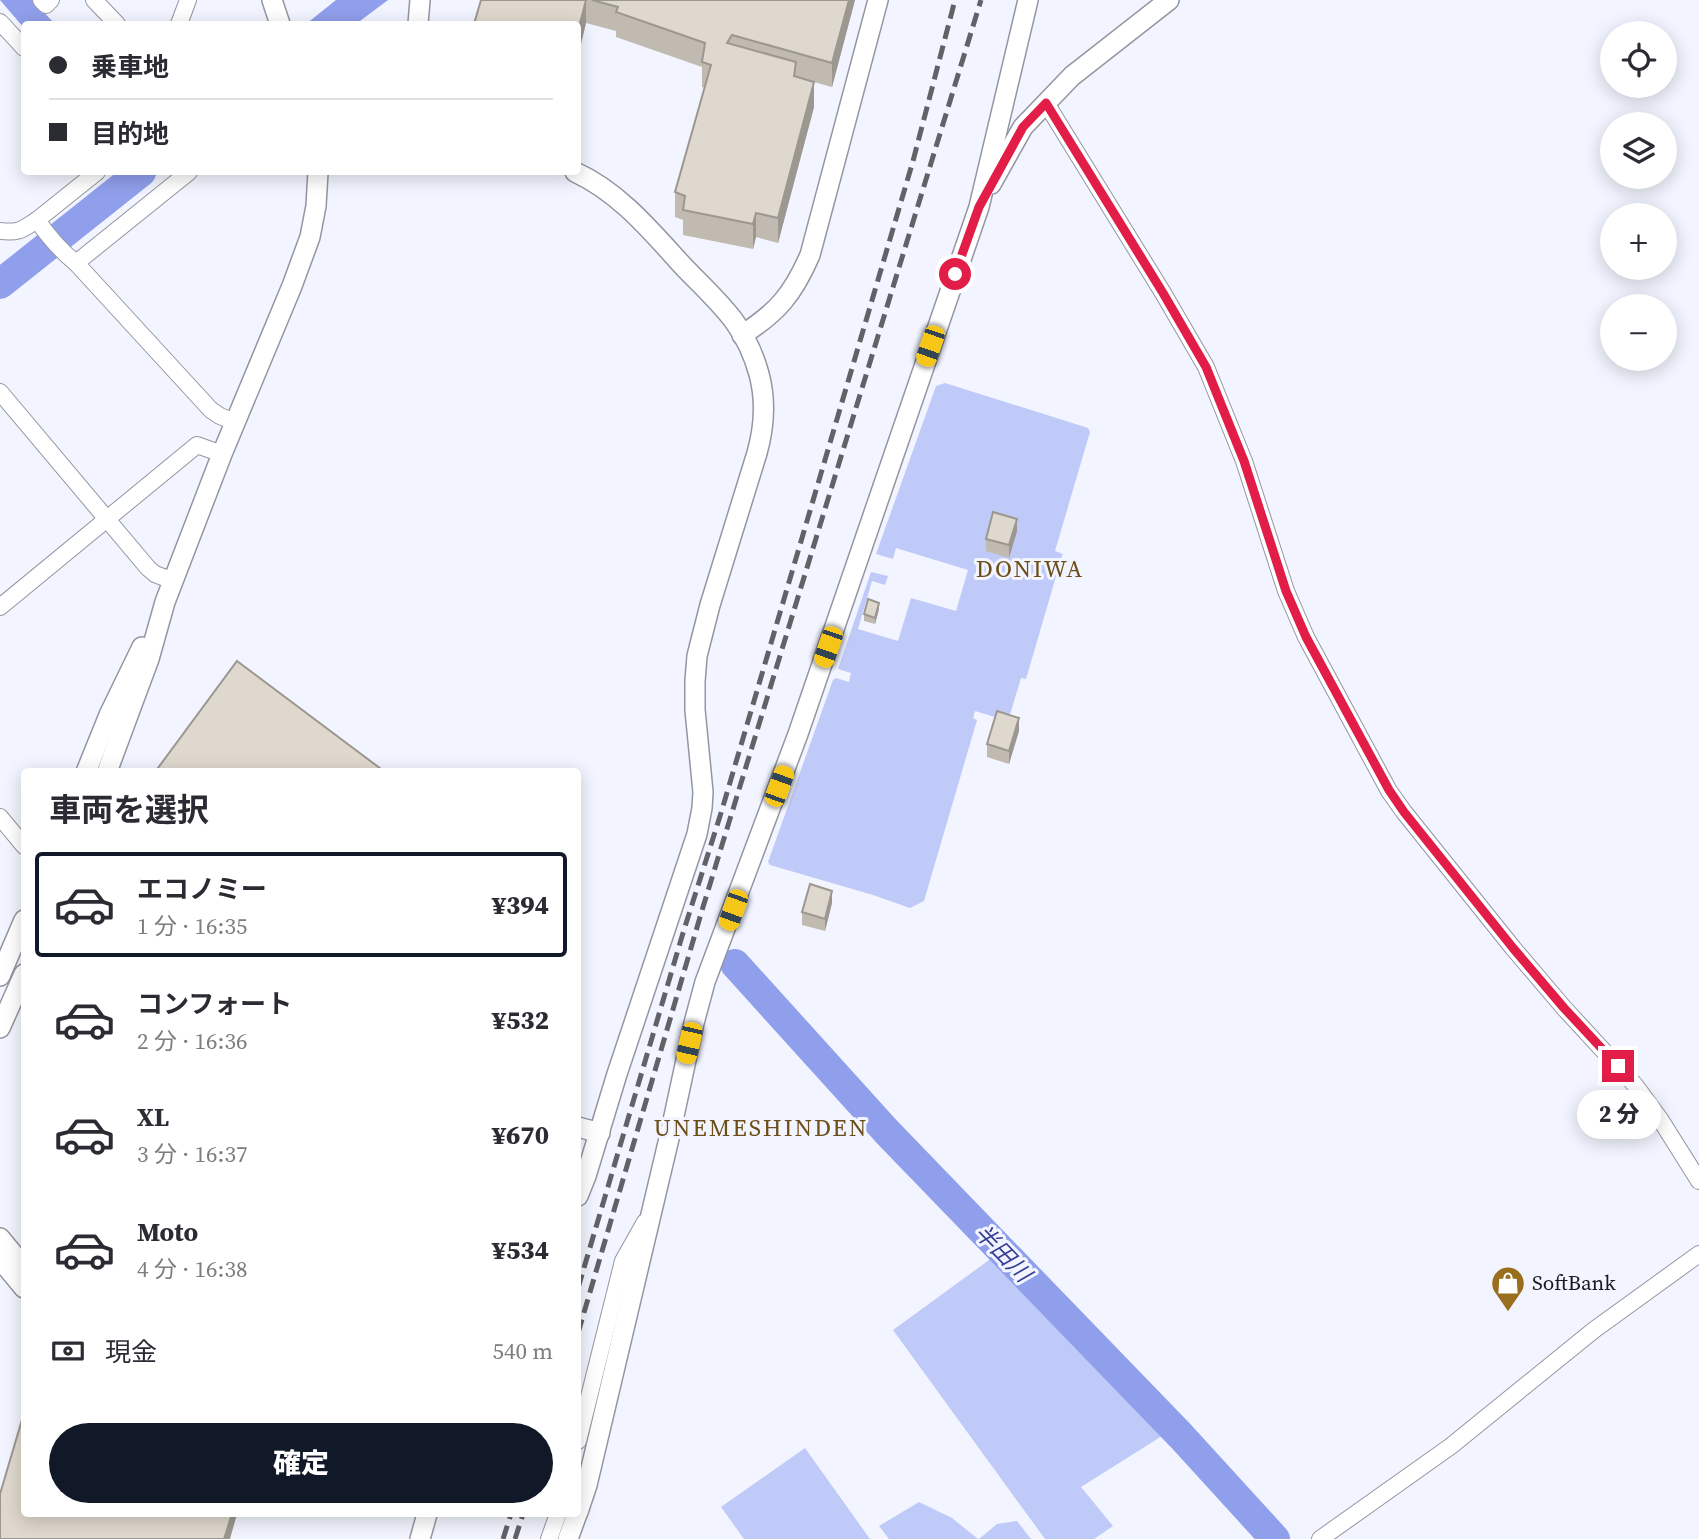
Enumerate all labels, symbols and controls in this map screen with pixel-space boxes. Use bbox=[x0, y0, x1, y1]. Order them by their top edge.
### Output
map controls bbox=[1600, 21, 1677, 371]
button: locate bbox=[1600, 21, 1677, 98]
text: 乗車地 bbox=[91, 49, 169, 85]
button: layers bbox=[1600, 112, 1677, 189]
text: 目的地 bbox=[91, 116, 169, 152]
button: + bbox=[1600, 203, 1677, 280]
route start bbox=[939, 258, 971, 290]
button: − bbox=[1600, 294, 1677, 371]
car bbox=[914, 323, 947, 369]
district label: DONIWA bbox=[976, 552, 1084, 585]
car bbox=[812, 624, 845, 670]
car bbox=[762, 763, 797, 809]
text: 車両を選択 bbox=[49, 788, 209, 832]
text: エコノミー bbox=[137, 871, 267, 907]
icon: car bbox=[53, 873, 116, 936]
text: ¥394 bbox=[492, 887, 549, 923]
car bbox=[716, 887, 751, 933]
text: 1 分 · 16:35 bbox=[137, 910, 247, 942]
text: コンフォート bbox=[137, 986, 292, 1022]
icon: car bbox=[53, 988, 116, 1051]
text: ¥532 bbox=[492, 1002, 549, 1038]
car bbox=[675, 1020, 704, 1066]
text: 2 分 · 16:36 bbox=[137, 1025, 247, 1057]
route end bbox=[1602, 1050, 1634, 1082]
callout: 2 分 bbox=[1576, 1090, 1660, 1140]
text: 2 分 bbox=[1599, 1098, 1639, 1130]
text: XL bbox=[137, 1099, 169, 1135]
icon: car bbox=[53, 1103, 116, 1166]
district label: UNEMESHINDEN bbox=[654, 1111, 868, 1144]
text: ¥670 bbox=[492, 1117, 549, 1153]
text: 3 分 · 16:37 bbox=[137, 1138, 247, 1170]
text: Moto bbox=[137, 1214, 198, 1250]
water label: 半田川 bbox=[968, 1217, 1041, 1291]
icon: car bbox=[53, 1218, 116, 1281]
text: ¥534 bbox=[492, 1232, 549, 1268]
text: 4 分 · 16:38 bbox=[137, 1253, 247, 1285]
shop icon: SoftBank bbox=[1489, 1264, 1527, 1313]
place label: SoftBank bbox=[1532, 1268, 1616, 1297]
icon: cash bbox=[49, 1332, 87, 1370]
text: 現金 bbox=[105, 1334, 157, 1370]
text: 540 m bbox=[492, 1335, 553, 1367]
button: 確定 bbox=[49, 1423, 553, 1503]

